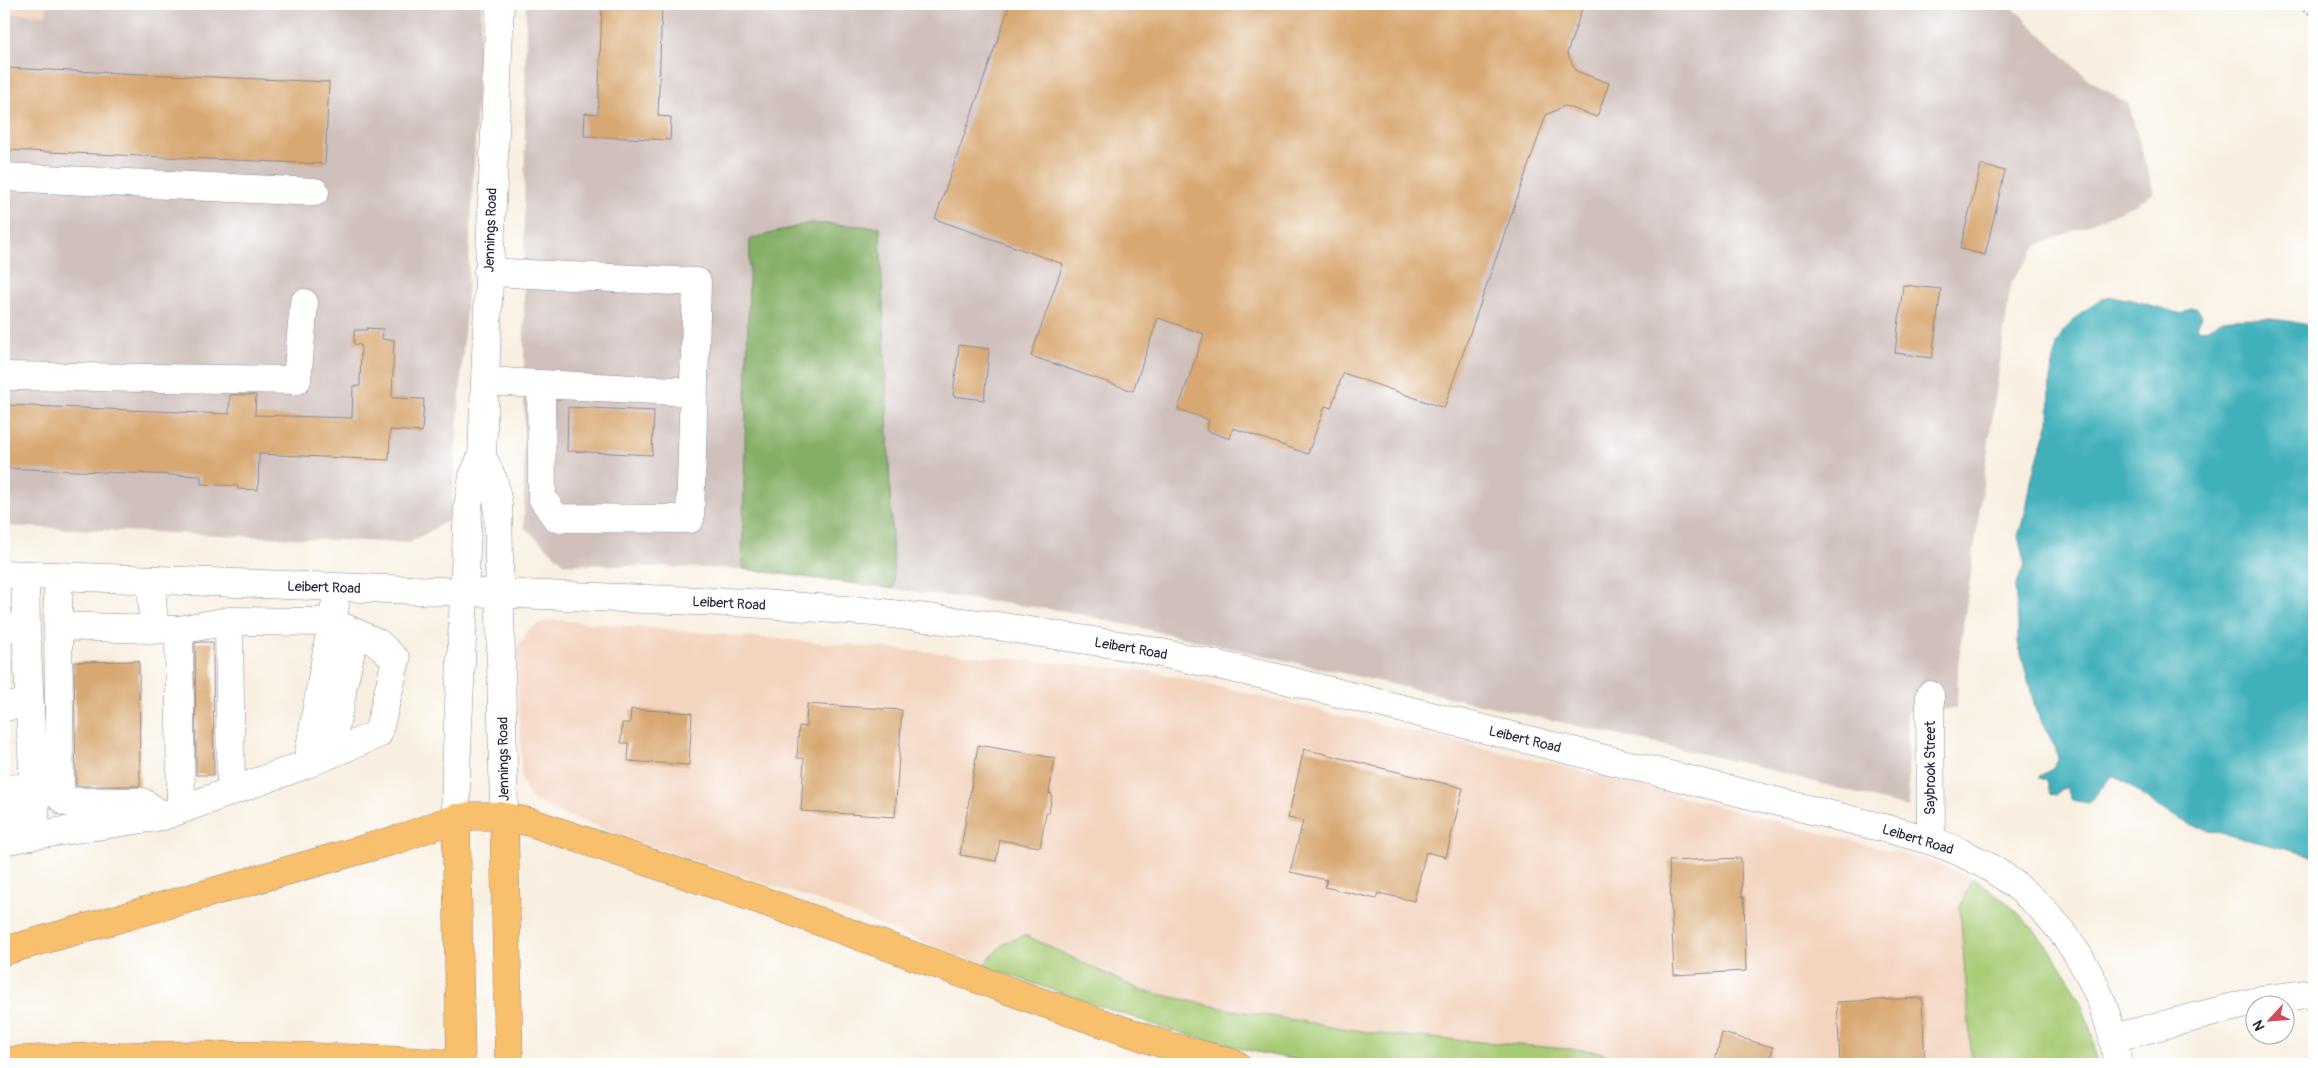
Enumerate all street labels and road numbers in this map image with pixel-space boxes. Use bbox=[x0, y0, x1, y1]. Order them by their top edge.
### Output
street label: Jennings Road bbox=[481, 187, 500, 273]
street label: Leibert Road bbox=[287, 578, 361, 597]
street label: Leibert Road bbox=[692, 593, 766, 614]
street label: Leibert Road bbox=[1093, 634, 1169, 663]
street label: Jennings Road bbox=[494, 716, 513, 802]
street label: Saybrook Street bbox=[1922, 721, 1939, 815]
street label: Leibert Road bbox=[1487, 722, 1563, 757]
street label: Leibert Road bbox=[1880, 821, 1956, 858]

